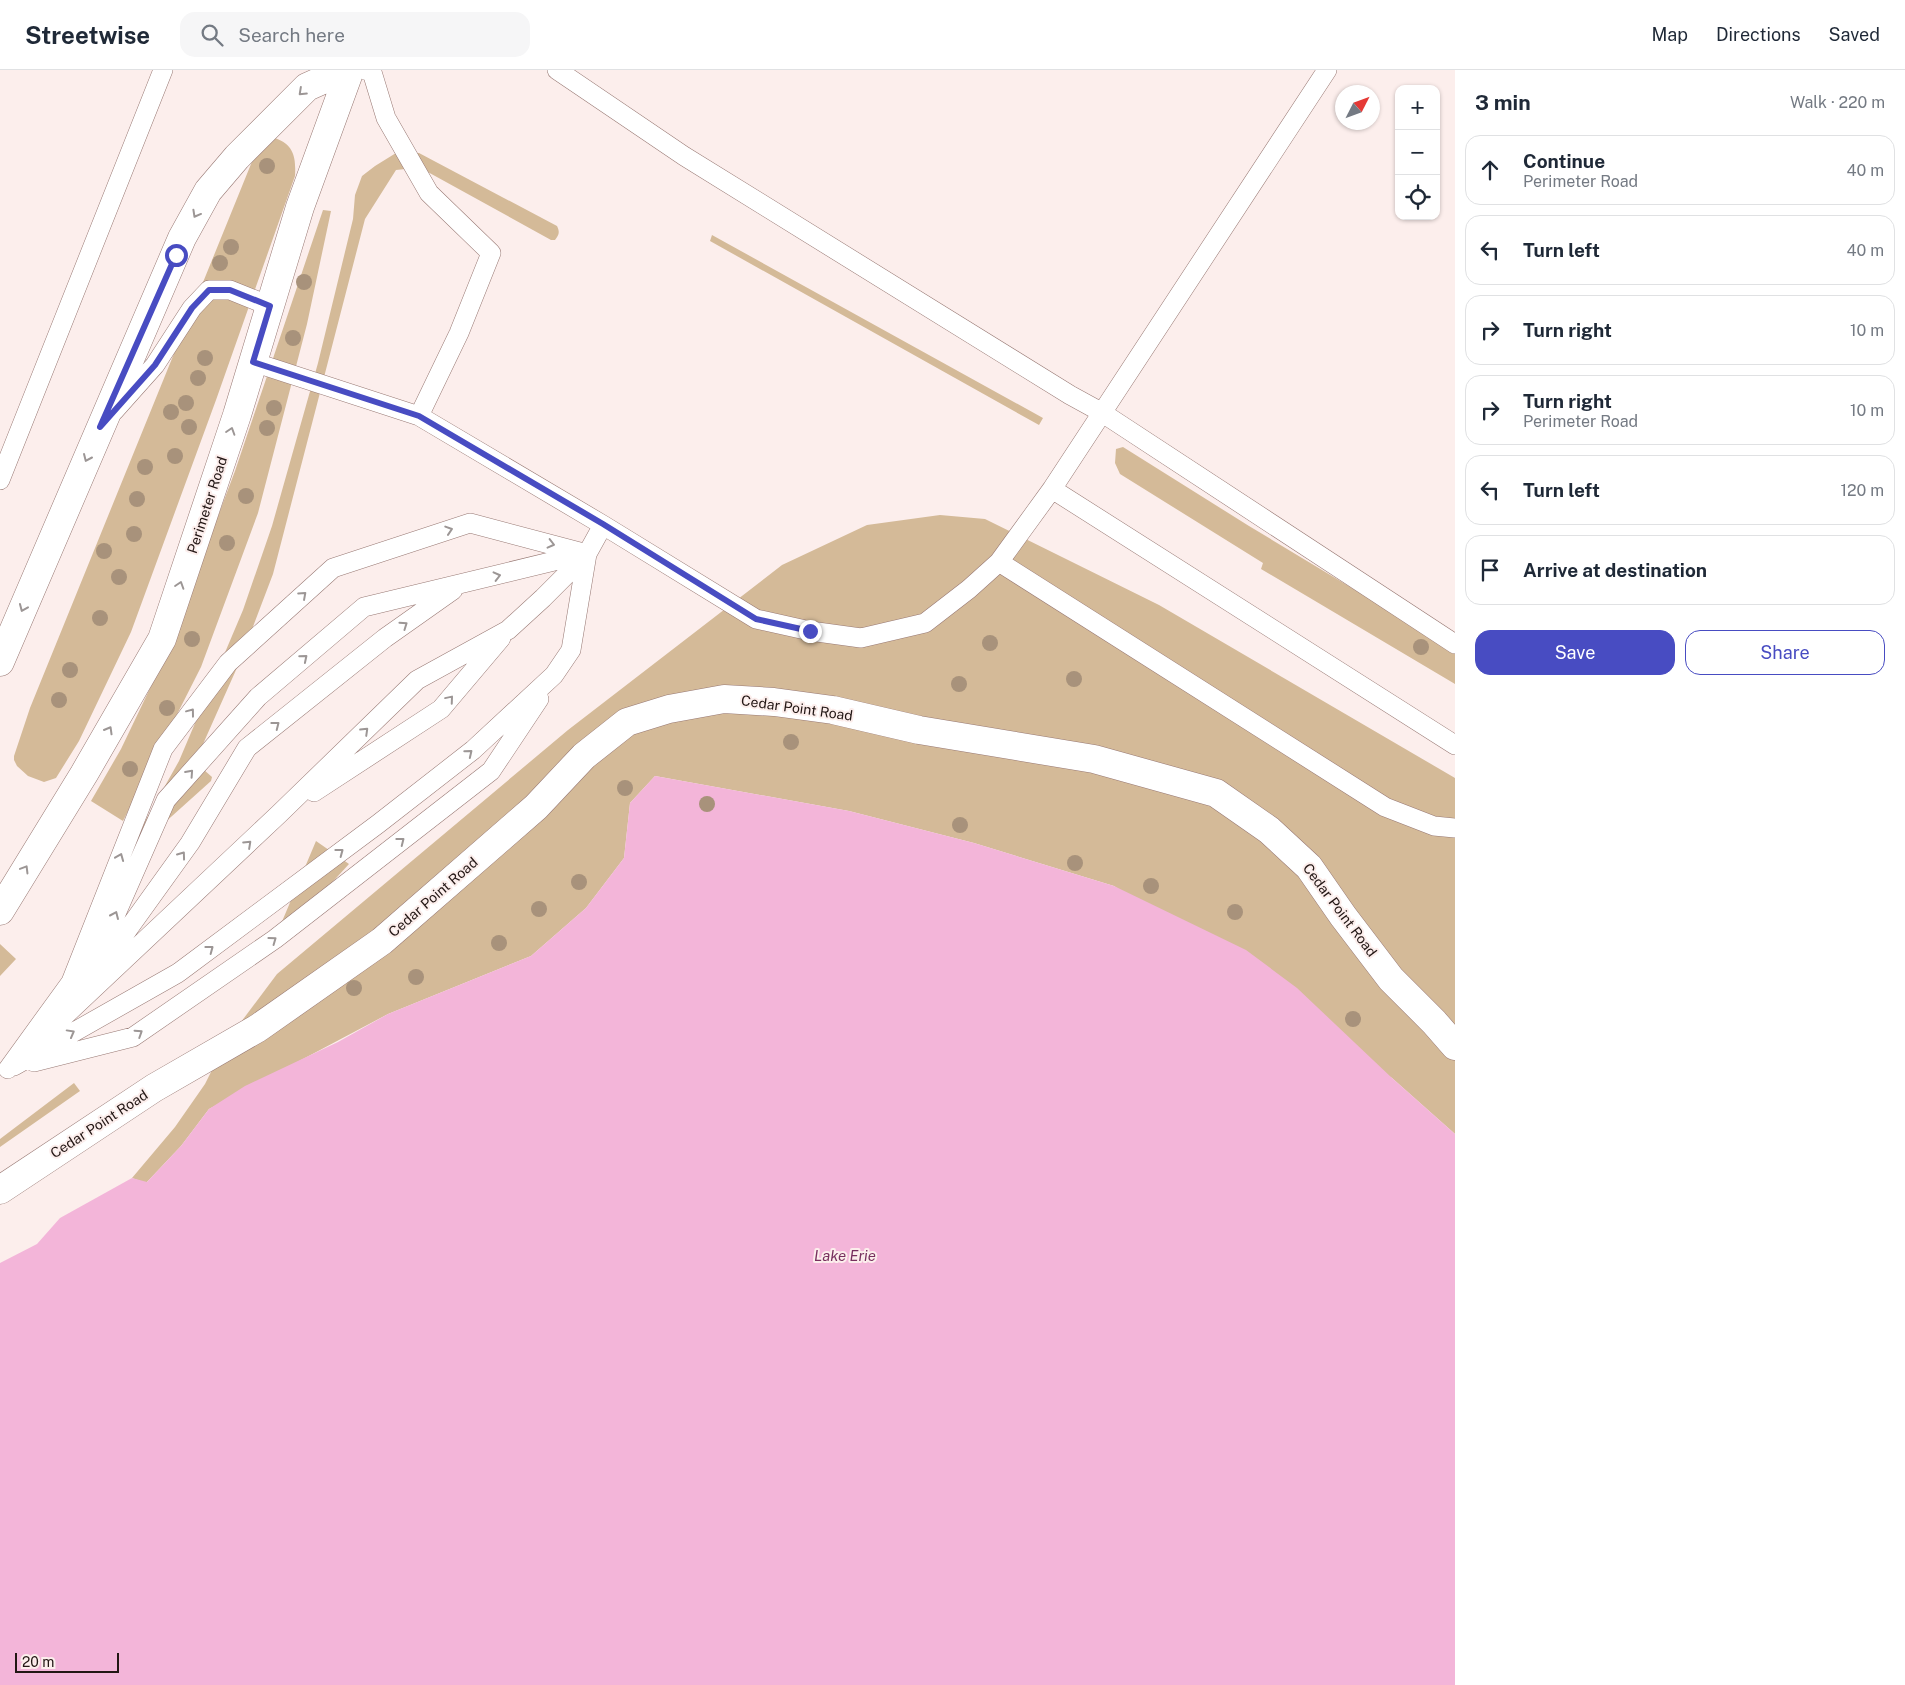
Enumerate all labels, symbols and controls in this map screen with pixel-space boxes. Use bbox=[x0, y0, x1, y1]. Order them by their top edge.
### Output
search box bbox=[180, 12, 530, 57]
text: Streetwise bbox=[25, 21, 150, 49]
icon: search bbox=[198, 21, 226, 49]
text: Search here bbox=[238, 24, 345, 46]
text: Map bbox=[1651, 24, 1688, 45]
text: Directions bbox=[1716, 24, 1801, 45]
text: Saved bbox=[1829, 24, 1880, 45]
north arrow bbox=[1335, 85, 1380, 130]
map controls bbox=[1395, 85, 1440, 220]
button: + bbox=[1395, 85, 1440, 130]
one-way arrow bbox=[299, 86, 308, 95]
text: 3 min bbox=[1475, 90, 1531, 115]
text: Walk · 220 m bbox=[1790, 93, 1885, 112]
button: − bbox=[1395, 130, 1440, 175]
text: Continue bbox=[1523, 150, 1605, 172]
icon: ahead bbox=[1476, 156, 1504, 184]
text: 40 m bbox=[1846, 161, 1884, 180]
text: Perimeter Road bbox=[1523, 172, 1638, 191]
button: locate bbox=[1395, 175, 1440, 220]
one-way arrow bbox=[192, 209, 202, 218]
icon: left bbox=[1476, 236, 1504, 264]
text: Turn left bbox=[1523, 239, 1600, 261]
text: 40 m bbox=[1846, 241, 1884, 260]
route start bbox=[165, 244, 188, 267]
icon: right bbox=[1476, 316, 1504, 344]
text: Turn right bbox=[1523, 319, 1612, 341]
text: 10 m bbox=[1850, 321, 1884, 340]
text: Turn right bbox=[1523, 390, 1612, 412]
icon: right bbox=[1476, 396, 1504, 424]
text: 10 m bbox=[1850, 401, 1884, 420]
text: Perimeter Road bbox=[1523, 412, 1638, 431]
one-way arrow bbox=[226, 427, 236, 435]
one-way arrow bbox=[82, 453, 93, 462]
street label: Perimeter Road bbox=[184, 455, 230, 555]
icon: left bbox=[1476, 476, 1504, 504]
text: Turn left bbox=[1523, 479, 1600, 501]
text: 120 m bbox=[1840, 481, 1884, 500]
one-way arrow bbox=[444, 526, 452, 536]
one-way arrow bbox=[546, 539, 554, 549]
icon: arrive bbox=[1476, 556, 1504, 584]
text: Arrive at destination bbox=[1523, 559, 1707, 581]
one-way arrow bbox=[493, 571, 502, 582]
one-way arrow bbox=[174, 581, 184, 590]
one-way arrow bbox=[297, 592, 306, 601]
one-way arrow bbox=[18, 603, 28, 611]
route end bbox=[799, 620, 822, 643]
one-way arrow bbox=[398, 622, 408, 631]
button: Save bbox=[1475, 630, 1675, 675]
button: Share bbox=[1685, 630, 1885, 675]
one-way arrow bbox=[299, 654, 308, 663]
street label: Cedar Point Road bbox=[740, 692, 854, 724]
one-way arrow bbox=[444, 696, 453, 705]
one-way arrow bbox=[185, 708, 194, 718]
one-way arrow bbox=[270, 722, 279, 730]
one-way arrow bbox=[103, 727, 113, 736]
one-way arrow bbox=[359, 728, 368, 737]
one-way arrow bbox=[463, 751, 472, 759]
one-way arrow bbox=[184, 769, 193, 778]
one-way arrow bbox=[396, 838, 405, 847]
one-way arrow bbox=[242, 841, 251, 850]
one-way arrow bbox=[334, 849, 344, 858]
one-way arrow bbox=[176, 851, 185, 861]
one-way arrow bbox=[115, 854, 125, 862]
street label: Cedar Point Road bbox=[385, 854, 481, 940]
street label: Cedar Point Road bbox=[1300, 860, 1380, 960]
one-way arrow bbox=[19, 866, 29, 875]
one-way arrow bbox=[109, 911, 120, 920]
one-way arrow bbox=[267, 937, 277, 946]
one-way arrow bbox=[204, 946, 214, 955]
one-way arrow bbox=[134, 1029, 143, 1039]
one-way arrow bbox=[66, 1030, 75, 1040]
street label: Cedar Point Road bbox=[47, 1087, 151, 1161]
water label: Lake Erie bbox=[814, 1247, 876, 1264]
scale bar bbox=[15, 1650, 119, 1673]
text: 20 m bbox=[22, 1654, 54, 1670]

